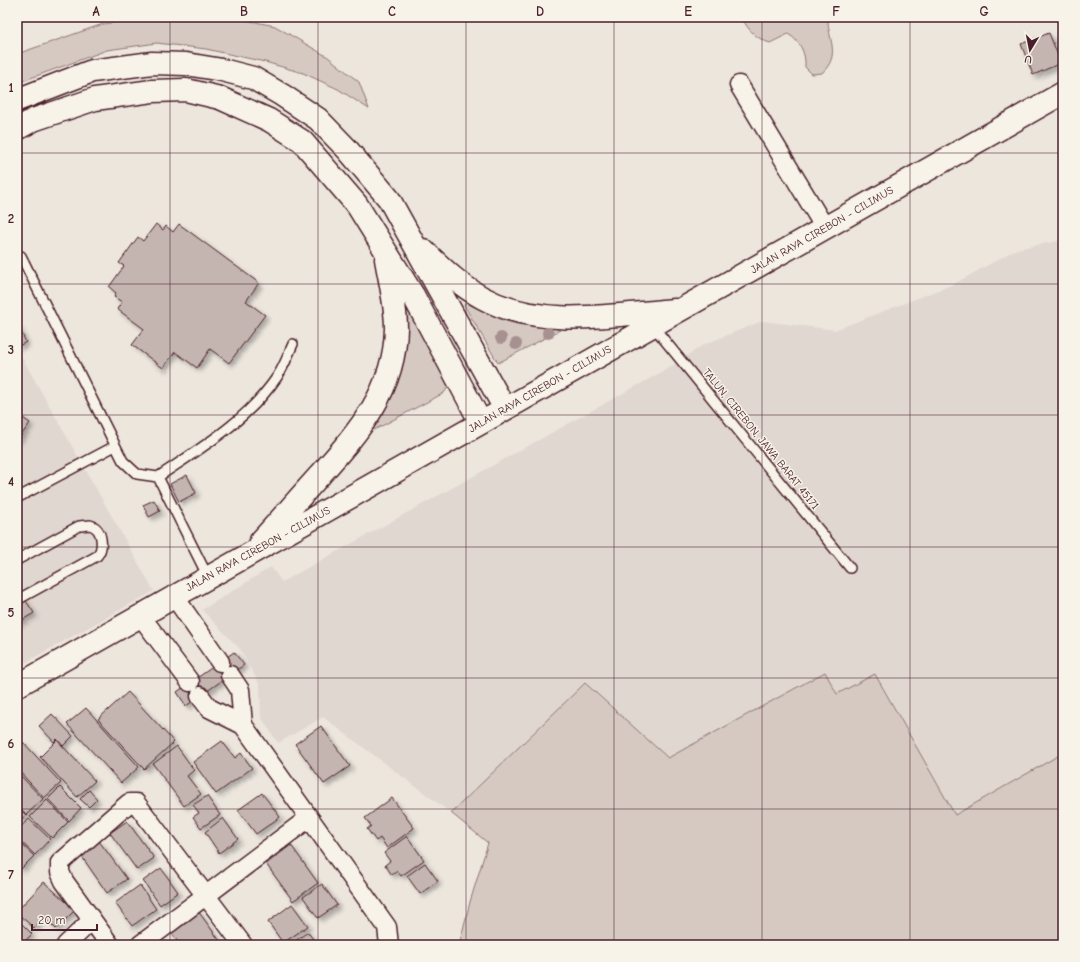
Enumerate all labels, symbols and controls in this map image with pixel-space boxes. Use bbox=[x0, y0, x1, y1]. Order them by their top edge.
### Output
text: A bbox=[92, 4, 100, 19]
text: B bbox=[240, 4, 248, 19]
text: C bbox=[388, 4, 396, 19]
text: D bbox=[536, 4, 544, 19]
text: E bbox=[684, 4, 692, 19]
text: F bbox=[832, 4, 840, 19]
text: G bbox=[979, 4, 989, 19]
north arrow bbox=[1010, 30, 1050, 70]
text: U bbox=[1024, 52, 1033, 66]
text: 1 bbox=[8, 80, 14, 95]
street label: JALAN RAYA CIREBON - CILIMUS bbox=[748, 184, 896, 276]
text: 2 bbox=[8, 211, 14, 226]
text: 3 bbox=[8, 342, 14, 357]
street label: JALAN RAYA CIREBON - CILIMUS bbox=[466, 343, 614, 435]
street label: TALUN, CIREBON, JAWA BARAT 45171 bbox=[700, 366, 822, 512]
text: 4 bbox=[8, 474, 14, 489]
street label: JALAN RAYA CIREBON - CILIMUS bbox=[184, 504, 332, 594]
text: 5 bbox=[8, 605, 15, 620]
text: 6 bbox=[8, 736, 15, 751]
text: 7 bbox=[8, 867, 14, 882]
scale bar bbox=[32, 906, 97, 932]
text: 20 m bbox=[38, 913, 66, 927]

